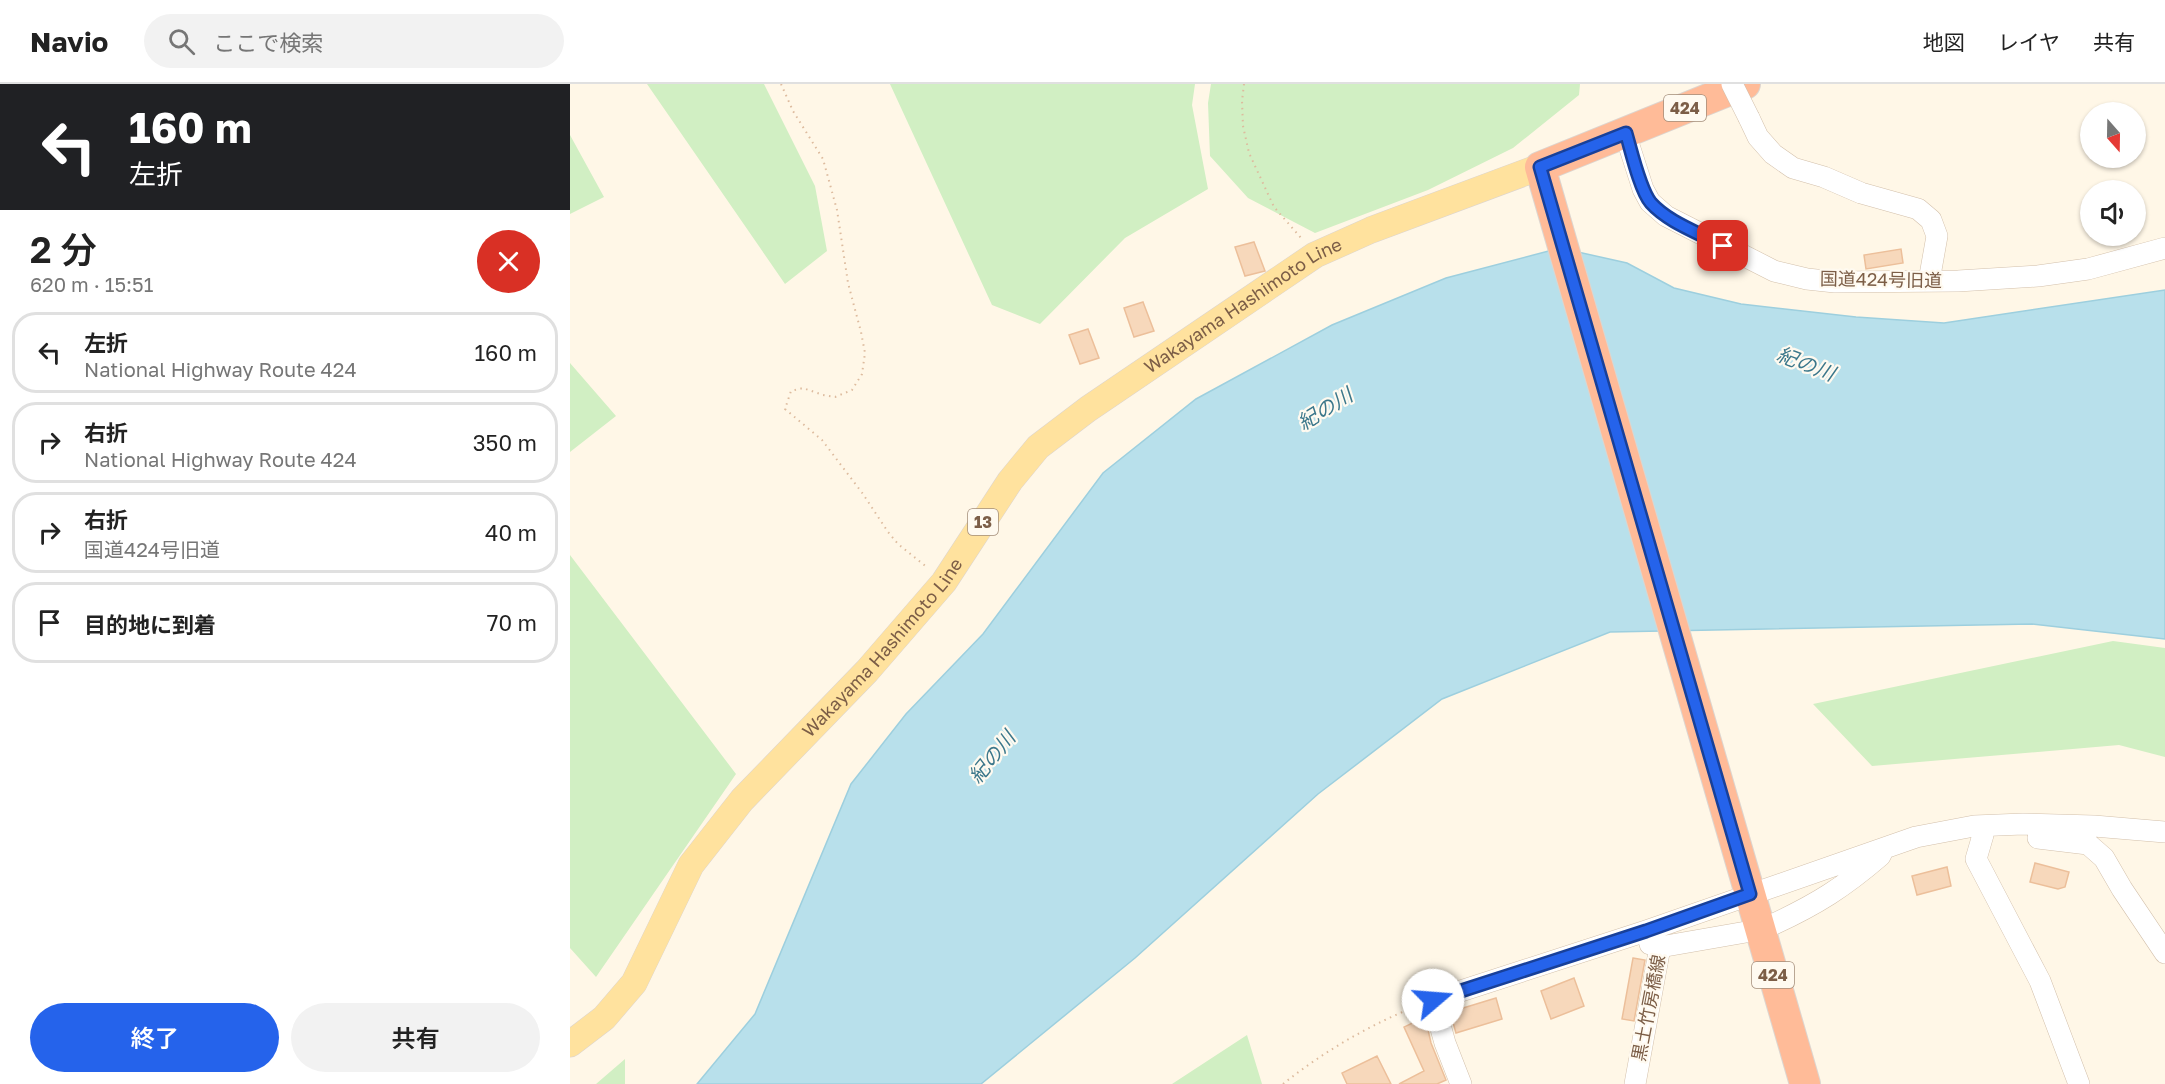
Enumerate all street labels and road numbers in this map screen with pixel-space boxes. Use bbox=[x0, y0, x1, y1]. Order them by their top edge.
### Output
road number: 424 bbox=[1664, 95, 1706, 121]
street label: Wakayama Hashimoto Line bbox=[1140, 232, 1345, 378]
street label: 国道424号旧道 bbox=[1820, 267, 1942, 291]
road number: 13 bbox=[968, 509, 998, 535]
street label: Wakayama Hashimoto Line bbox=[797, 554, 967, 741]
street label: 黒土竹房橋線 bbox=[1627, 953, 1669, 1063]
road number: 424 bbox=[1752, 962, 1794, 988]

